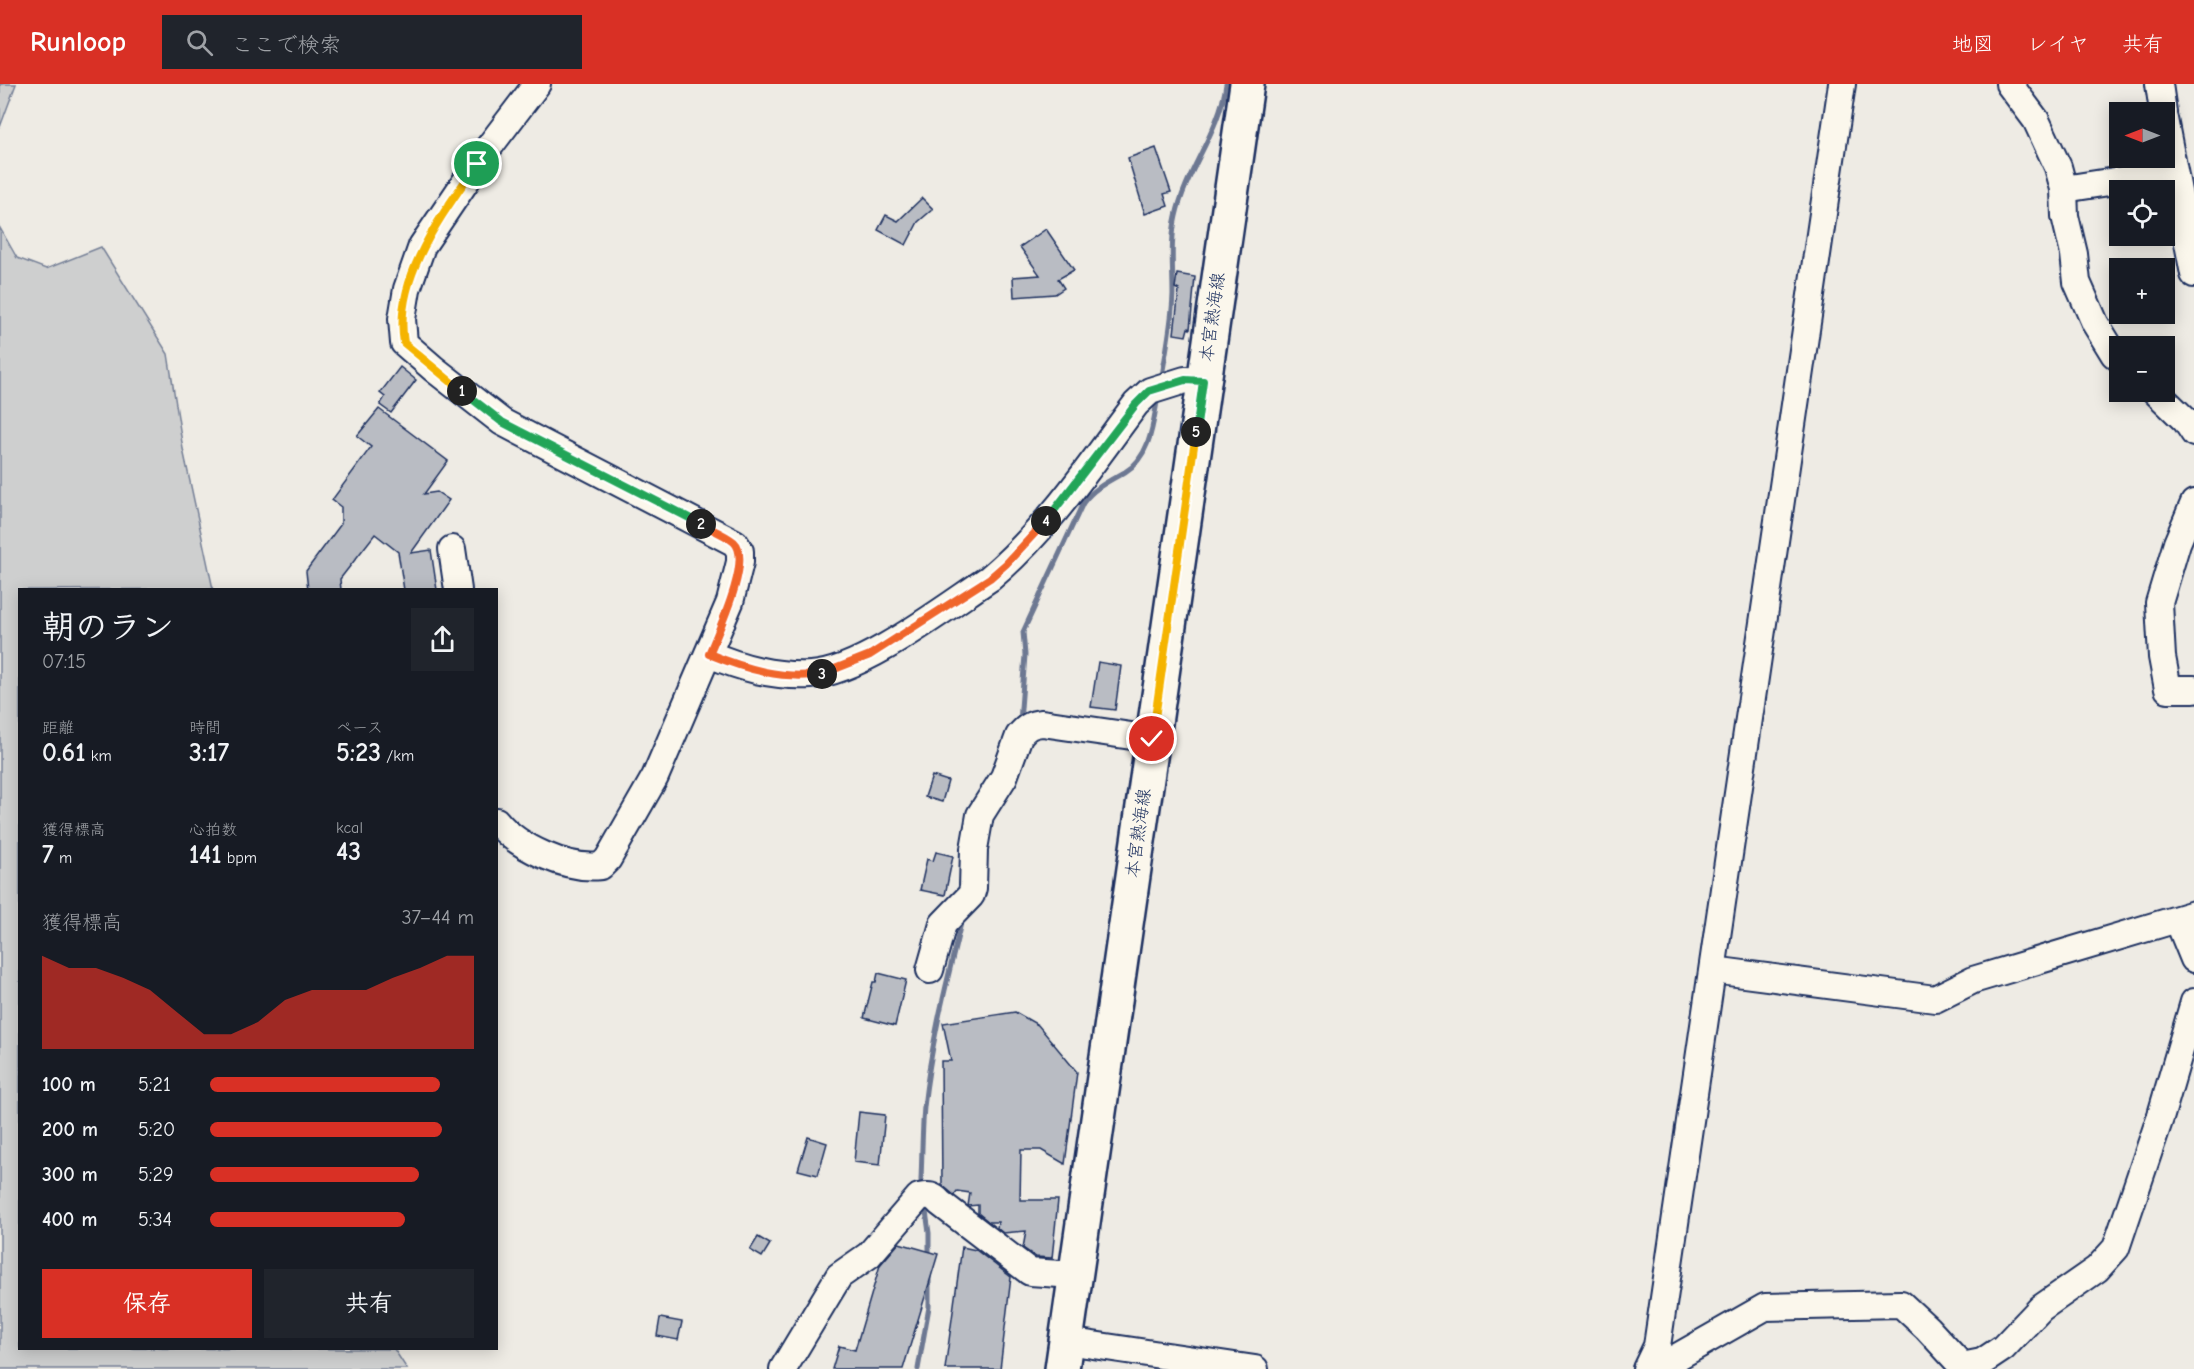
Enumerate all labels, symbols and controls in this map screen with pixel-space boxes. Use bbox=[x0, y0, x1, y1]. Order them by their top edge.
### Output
search box bbox=[162, 15, 582, 69]
text: Runloop bbox=[30, 26, 126, 58]
icon: search bbox=[183, 26, 216, 59]
text: ここで検索 bbox=[231, 32, 341, 58]
text: 地図 bbox=[1952, 32, 1994, 56]
text: レイヤ bbox=[2027, 32, 2089, 56]
text: 共有 bbox=[2122, 32, 2164, 56]
north arrow bbox=[2109, 102, 2175, 168]
map controls bbox=[2109, 102, 2175, 402]
pin bbox=[451, 138, 502, 189]
icon: arrive bbox=[460, 147, 493, 180]
button: locate bbox=[2109, 180, 2175, 246]
button: + bbox=[2109, 258, 2175, 324]
street label: 本宮熱海線 bbox=[1196, 271, 1229, 363]
button: − bbox=[2109, 336, 2175, 402]
pin: 1 bbox=[447, 376, 477, 406]
text: 1 bbox=[459, 382, 465, 400]
pin: 5 bbox=[1181, 417, 1211, 447]
text: 5 bbox=[1192, 423, 1200, 441]
pin: 4 bbox=[1031, 506, 1061, 536]
pin: 2 bbox=[686, 509, 716, 539]
text: 4 bbox=[1042, 512, 1050, 530]
text: 2 bbox=[697, 515, 705, 533]
text: 朝のラン bbox=[42, 608, 174, 646]
button: share bbox=[411, 608, 474, 671]
text: 07:15 bbox=[42, 650, 86, 673]
pin: 3 bbox=[807, 659, 837, 689]
text: 3 bbox=[818, 665, 826, 683]
pin bbox=[1126, 713, 1177, 764]
text: 距離 bbox=[42, 719, 74, 737]
text: 時間 bbox=[189, 719, 221, 737]
text: ペース bbox=[336, 719, 383, 737]
icon: check bbox=[1135, 722, 1168, 755]
text: 0.61 bbox=[42, 738, 85, 768]
text: 3:17 bbox=[189, 738, 229, 768]
text: 5:23 bbox=[336, 738, 381, 768]
text: km bbox=[85, 747, 112, 765]
text: /km bbox=[381, 747, 414, 765]
street label: 本宮熱海線 bbox=[1122, 787, 1155, 879]
text: kcal bbox=[336, 819, 363, 837]
text: 獲得標高 bbox=[42, 821, 106, 839]
text: 心拍数 bbox=[189, 821, 237, 839]
text: 43 bbox=[336, 837, 361, 867]
text: 7 bbox=[42, 840, 54, 870]
text: 141 bbox=[189, 840, 221, 870]
text: m bbox=[54, 849, 72, 867]
text: bpm bbox=[221, 849, 257, 867]
text: 37–44 m bbox=[401, 906, 474, 929]
text: 獲得標高 bbox=[42, 911, 122, 934]
text: 100 m bbox=[42, 1073, 96, 1096]
text: 5:21 bbox=[138, 1073, 171, 1096]
text: 200 m bbox=[42, 1118, 98, 1141]
text: 5:20 bbox=[138, 1118, 175, 1141]
text: 300 m bbox=[42, 1163, 98, 1186]
text: 5:29 bbox=[138, 1163, 174, 1186]
text: 400 m bbox=[42, 1208, 97, 1231]
text: 5:34 bbox=[138, 1208, 172, 1231]
button: 保存 bbox=[42, 1269, 252, 1338]
button: 共有 bbox=[264, 1269, 474, 1338]

